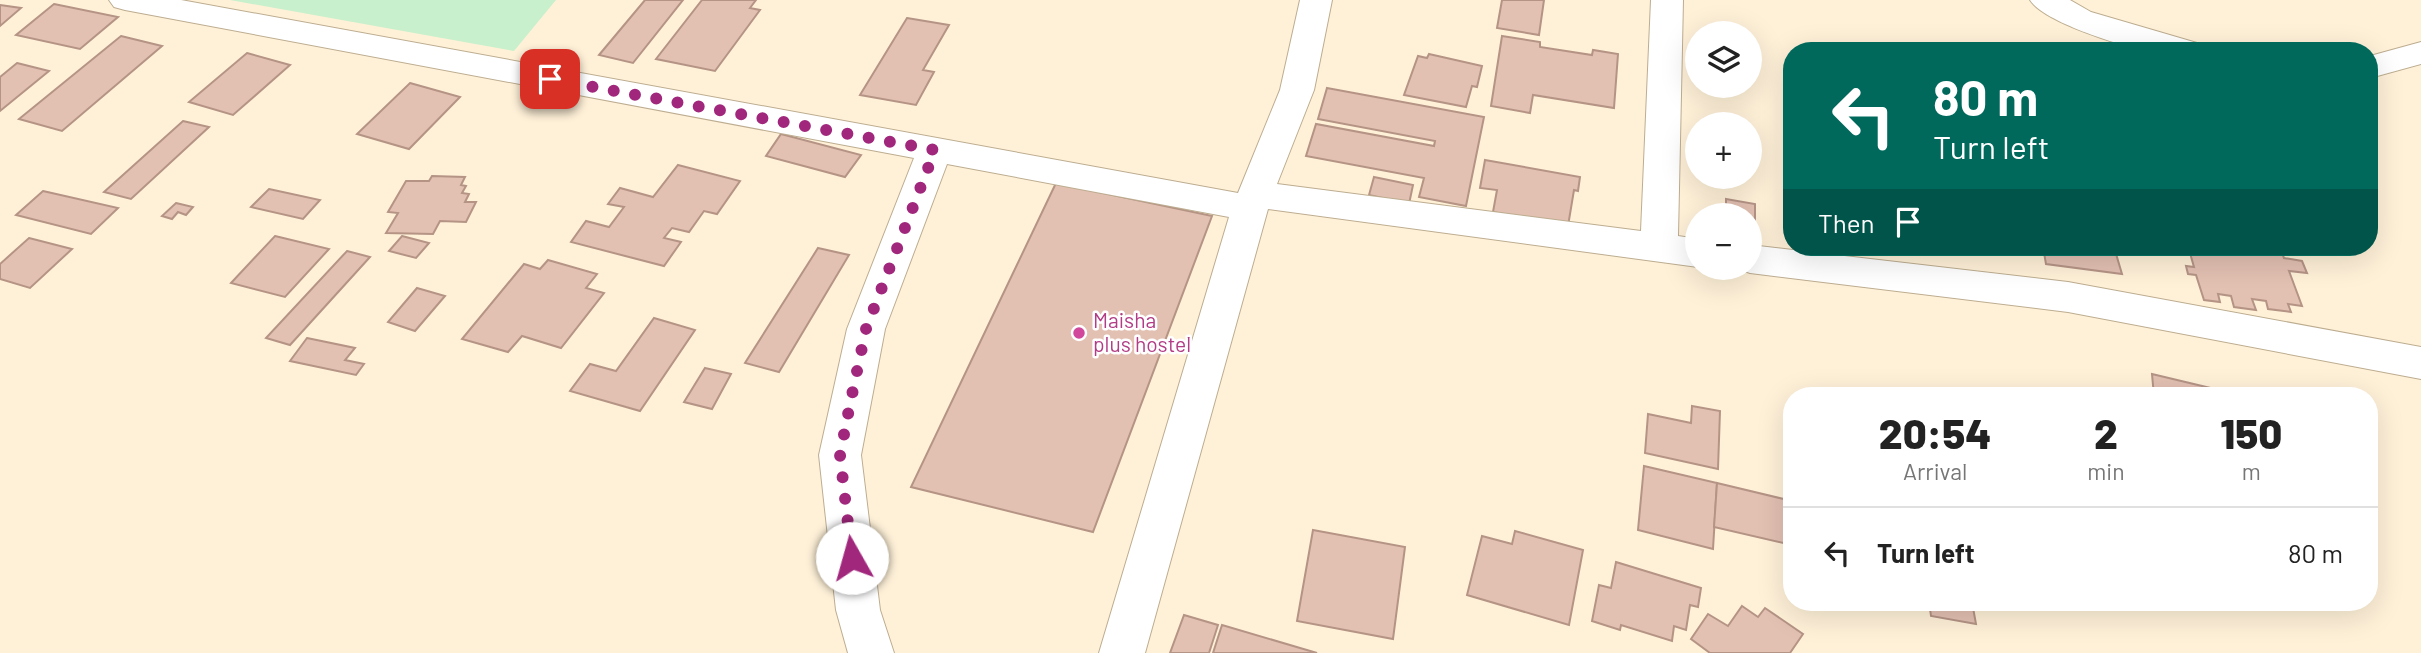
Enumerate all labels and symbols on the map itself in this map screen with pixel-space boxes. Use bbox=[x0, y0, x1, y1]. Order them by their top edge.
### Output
pin bbox=[520, 49, 580, 109]
place label: Maisha plus hostel bbox=[1093, 307, 1191, 356]
marker: Maisha plus hostel bbox=[1071, 325, 1087, 341]
position arrow bbox=[815, 521, 889, 595]

